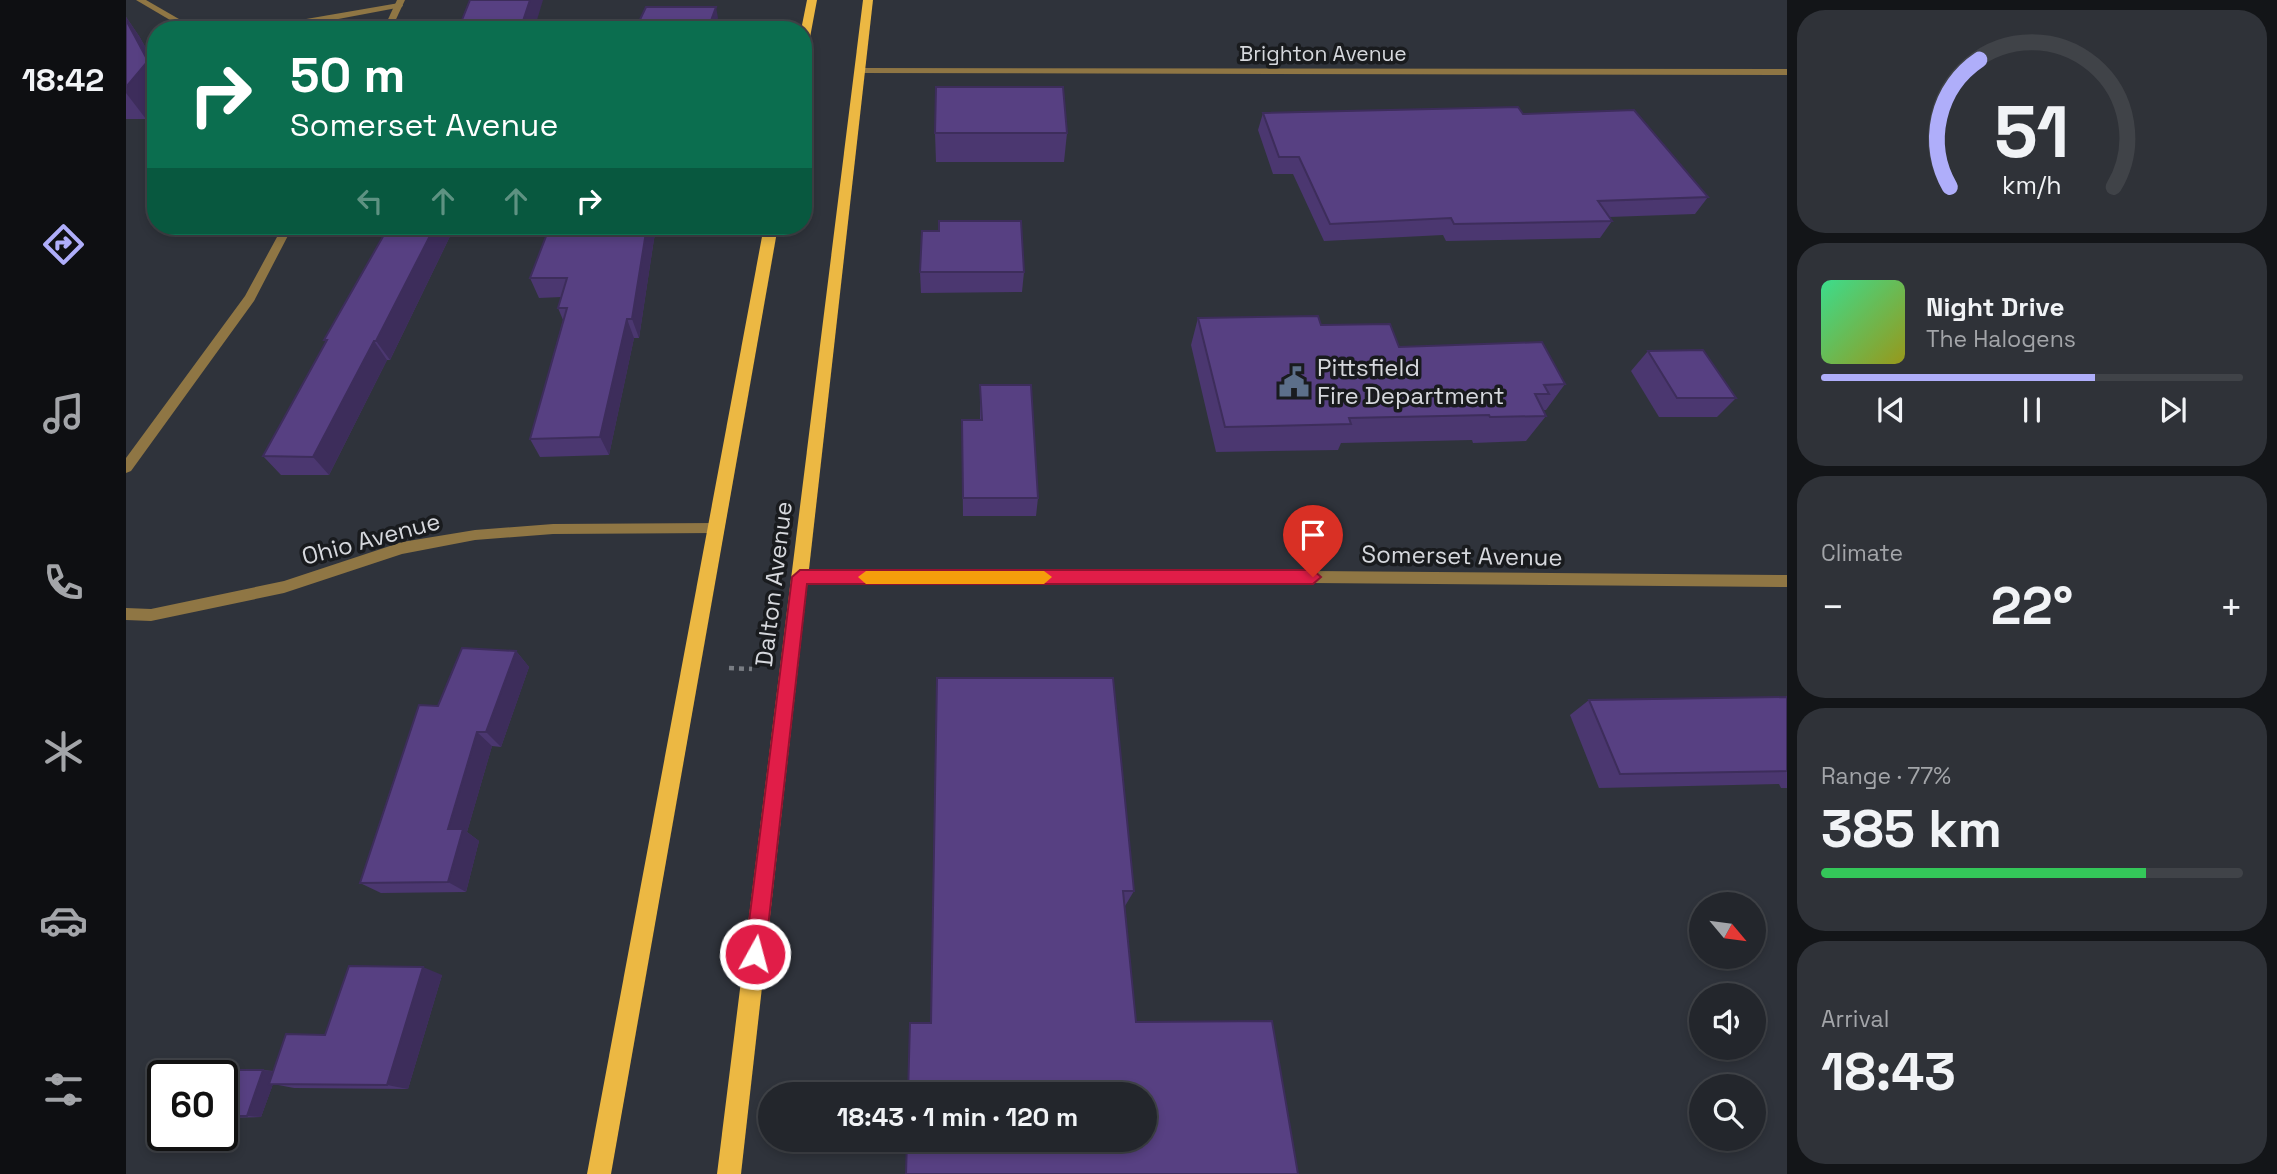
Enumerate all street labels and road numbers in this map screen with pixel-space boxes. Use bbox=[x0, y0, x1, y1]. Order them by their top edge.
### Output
street label: Brighton Avenue bbox=[1239, 40, 1407, 67]
street label: Dalton Avenue bbox=[748, 499, 799, 668]
street label: Ohio Avenue bbox=[298, 505, 444, 572]
street label: Somerset Avenue bbox=[1361, 538, 1563, 573]

